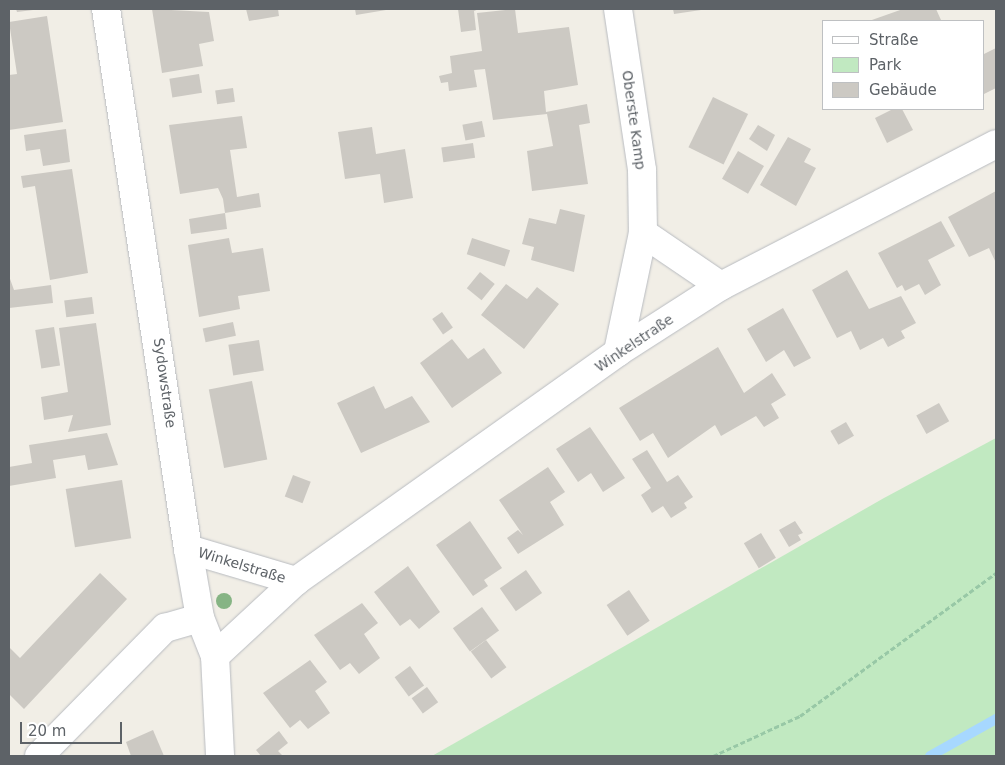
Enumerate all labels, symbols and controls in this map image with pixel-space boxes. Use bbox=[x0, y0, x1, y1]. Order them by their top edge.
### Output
legend bbox=[822, 20, 985, 110]
text: Straße bbox=[869, 31, 918, 49]
text: Park bbox=[869, 56, 901, 74]
street label: Oberste Kamp bbox=[619, 69, 649, 171]
text: Gebäude bbox=[869, 81, 937, 99]
street label: Winkelstraße bbox=[592, 311, 676, 375]
street label: Sydowstraße bbox=[150, 337, 180, 429]
street label: Winkelstraße bbox=[196, 544, 288, 586]
scale bar bbox=[22, 712, 125, 744]
text: 20 m bbox=[28, 722, 66, 740]

